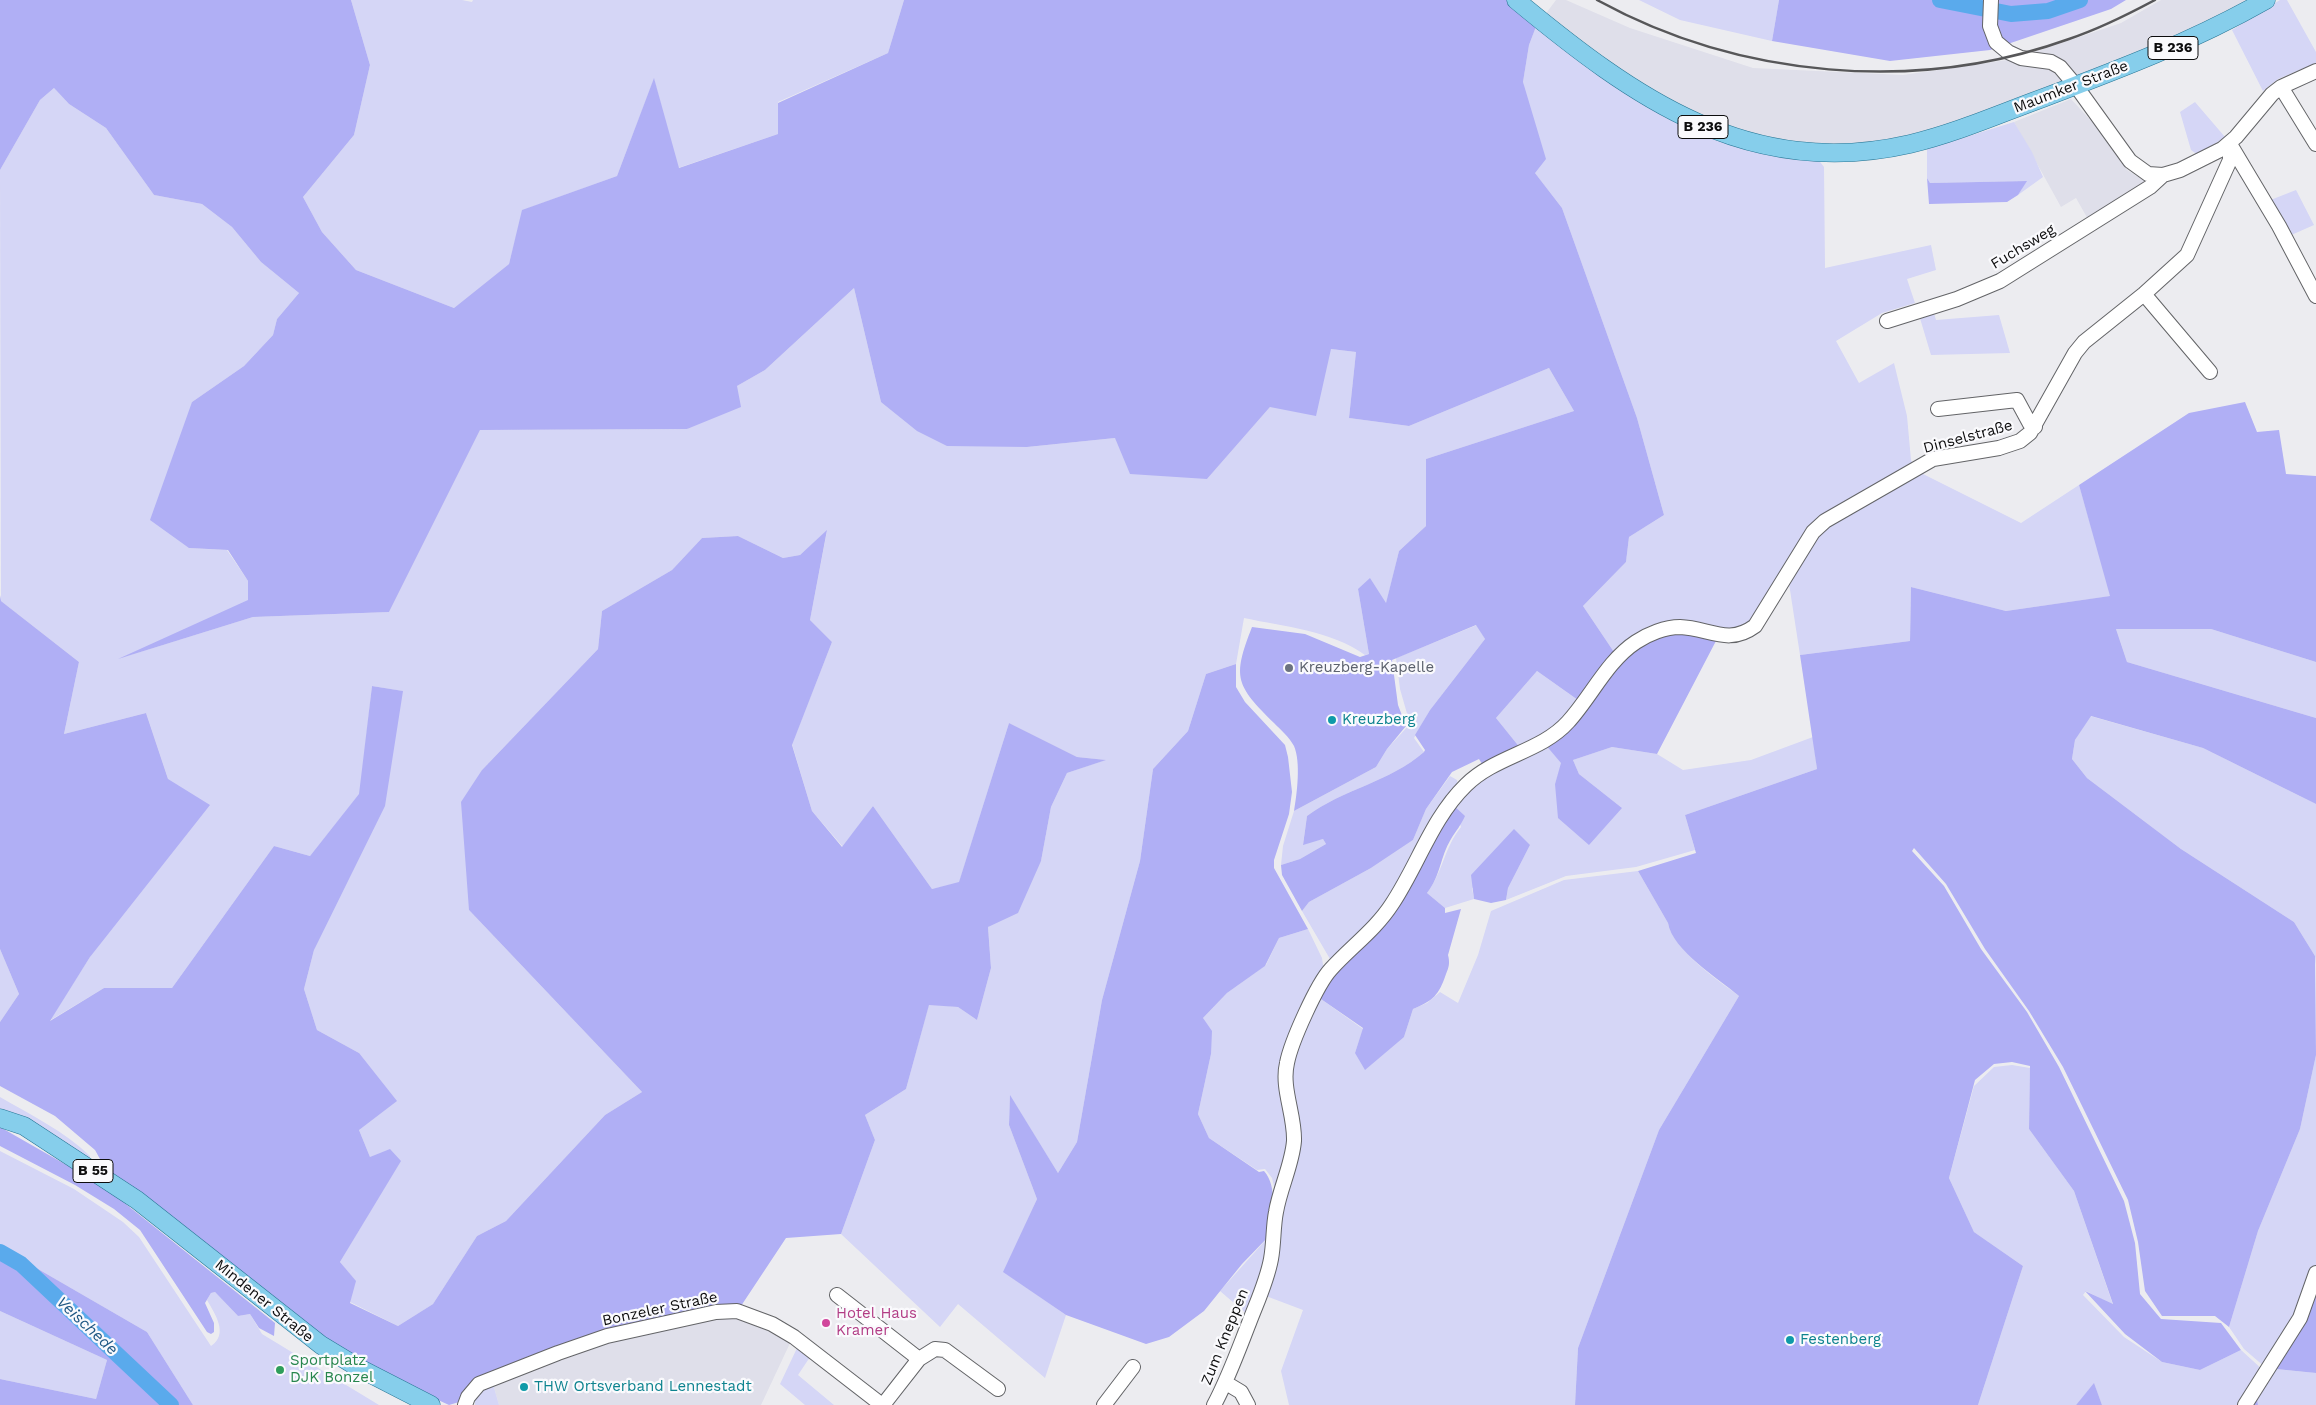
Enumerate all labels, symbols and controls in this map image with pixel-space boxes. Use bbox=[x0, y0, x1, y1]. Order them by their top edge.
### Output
road number: B 236 bbox=[2148, 36, 2198, 59]
street label: Maumker Straße bbox=[2011, 57, 2131, 117]
road number: B 236 bbox=[1678, 115, 1728, 138]
street label: Fuchsweg bbox=[1988, 221, 2058, 273]
street label: Dinselstraße bbox=[1921, 416, 2015, 458]
place label: Kreuzberg-Kapelle bbox=[1299, 659, 1434, 677]
marker: Kreuzberg-Kapelle bbox=[1283, 662, 1295, 674]
place label: Kreuzberg bbox=[1342, 711, 1415, 729]
marker: Kreuzberg bbox=[1326, 714, 1338, 726]
road number: B 55 bbox=[73, 1160, 113, 1182]
street label: Mindener Straße bbox=[211, 1256, 317, 1346]
street label: Zum Kneppen bbox=[1197, 1286, 1253, 1388]
street label: Bonzeler Straße bbox=[601, 1288, 719, 1330]
water label: Veischede bbox=[52, 1293, 122, 1359]
place label: Hotel Haus Kramer bbox=[836, 1305, 917, 1340]
marker: Hotel Haus Kramer bbox=[820, 1317, 832, 1329]
place label: Festenberg bbox=[1800, 1331, 1881, 1349]
marker: Festenberg bbox=[1784, 1334, 1796, 1346]
place label: Sportplatz DJK Bonzel bbox=[290, 1352, 373, 1387]
marker: Sportplatz DJK Bonzel bbox=[274, 1364, 286, 1376]
place label: THW Ortsverband Lennestadt bbox=[534, 1378, 752, 1396]
marker: THW Ortsverband Lennestadt bbox=[518, 1381, 530, 1393]

